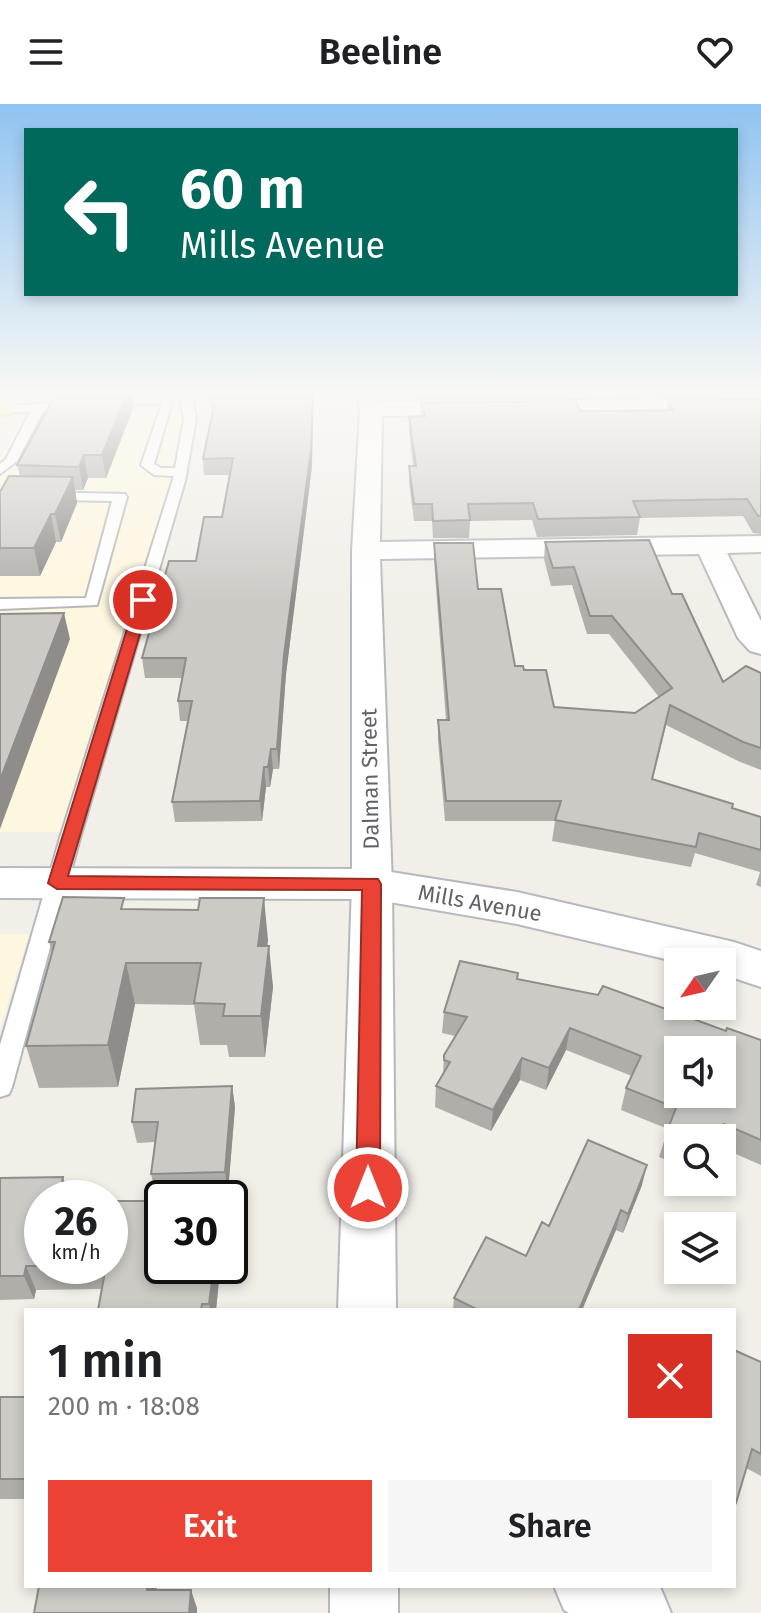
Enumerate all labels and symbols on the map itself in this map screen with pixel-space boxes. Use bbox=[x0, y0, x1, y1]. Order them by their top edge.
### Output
pin bbox=[109, 566, 177, 634]
street label: Dalman Street bbox=[355, 708, 385, 850]
street label: Mills Avenue bbox=[416, 879, 544, 927]
north arrow bbox=[664, 948, 736, 1020]
position arrow bbox=[326, 1146, 410, 1230]
speed limit sign: 30 bbox=[144, 1180, 248, 1284]

